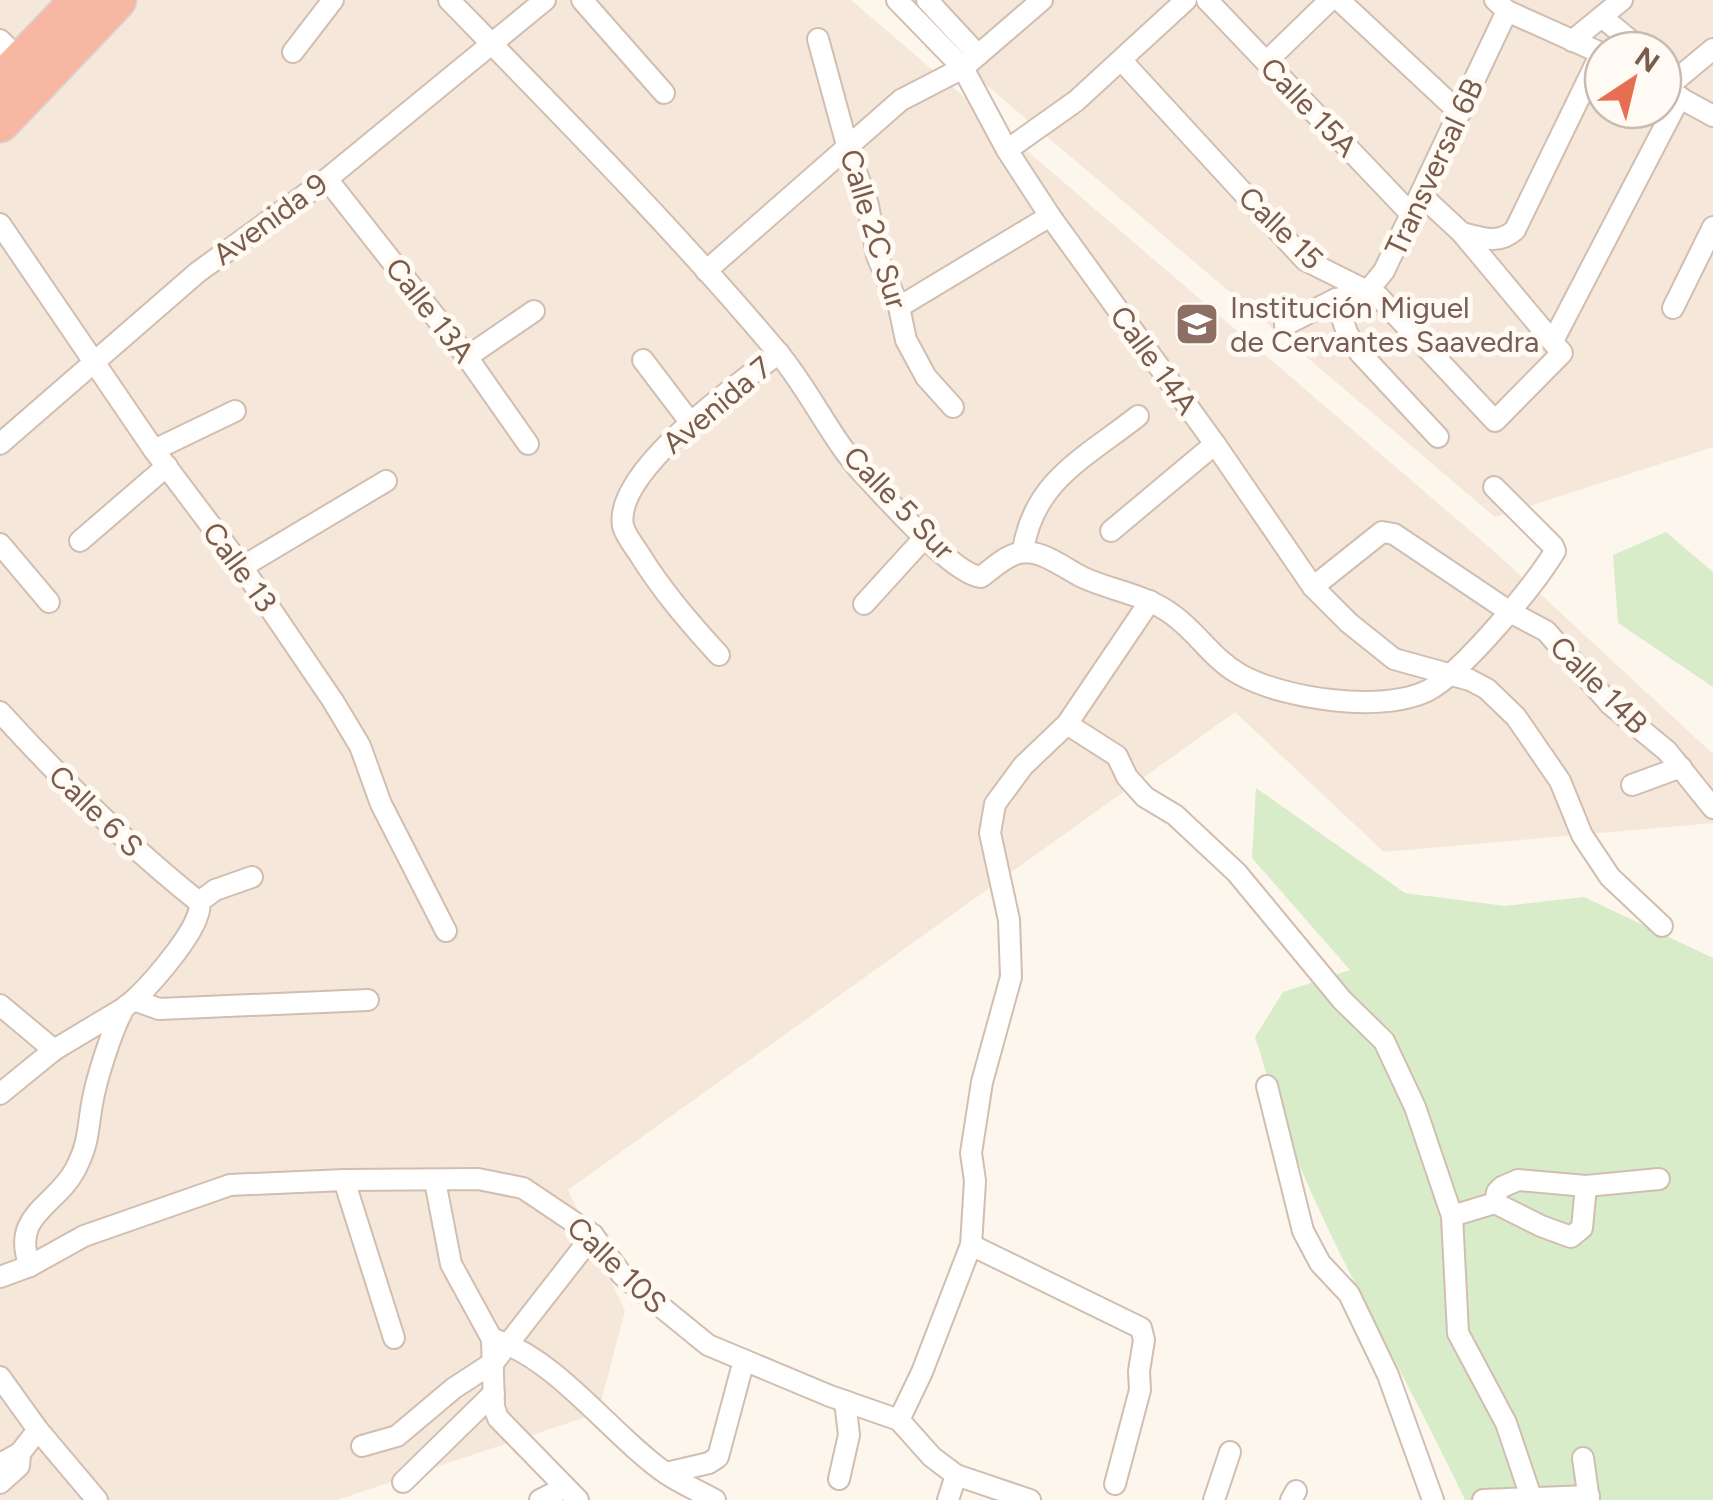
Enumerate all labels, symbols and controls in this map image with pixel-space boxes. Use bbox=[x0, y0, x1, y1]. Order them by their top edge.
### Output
north arrow bbox=[1583, 30, 1683, 130]
text: N bbox=[1629, 39, 1666, 80]
street label: Calle 15A bbox=[1253, 50, 1366, 165]
street label: Transversal 6B bbox=[1377, 72, 1491, 262]
street label: Calle 2C Sur bbox=[832, 145, 916, 313]
street label: Avenida 9 bbox=[206, 165, 334, 273]
street label: Calle 15 bbox=[1231, 179, 1331, 277]
street label: Calle 13A bbox=[378, 250, 483, 370]
place label: Institución Miguel de Cervantes Saavedra bbox=[1230, 289, 1539, 360]
street label: Calle 14A bbox=[1102, 298, 1206, 422]
school or university icon: Institución Miguel de Cervantes Saavedra bbox=[1174, 301, 1220, 347]
street label: Avenida 7 bbox=[655, 348, 779, 462]
street label: Calle 5 Sur bbox=[836, 438, 962, 568]
street label: Calle 13 bbox=[195, 515, 285, 619]
street label: Calle 14B bbox=[1542, 628, 1656, 742]
street label: Calle 6 S bbox=[41, 757, 151, 865]
street label: Calle 10S bbox=[560, 1209, 674, 1321]

